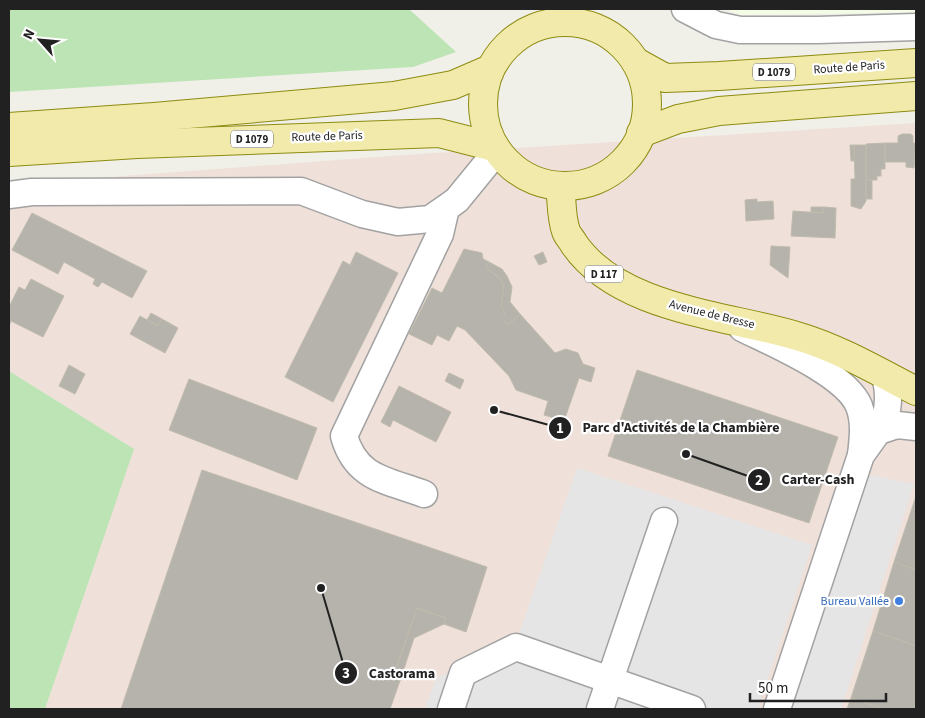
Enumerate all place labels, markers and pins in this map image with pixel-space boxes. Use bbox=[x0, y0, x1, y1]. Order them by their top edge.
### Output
callout: Parc d'Activités de la Chambière bbox=[547, 413, 789, 442]
callout: Carter-Cash bbox=[746, 465, 864, 494]
place label: Bureau Vallée bbox=[821, 593, 889, 610]
marker: Bureau Vallée bbox=[893, 595, 905, 607]
callout: Castorama bbox=[334, 659, 445, 688]

